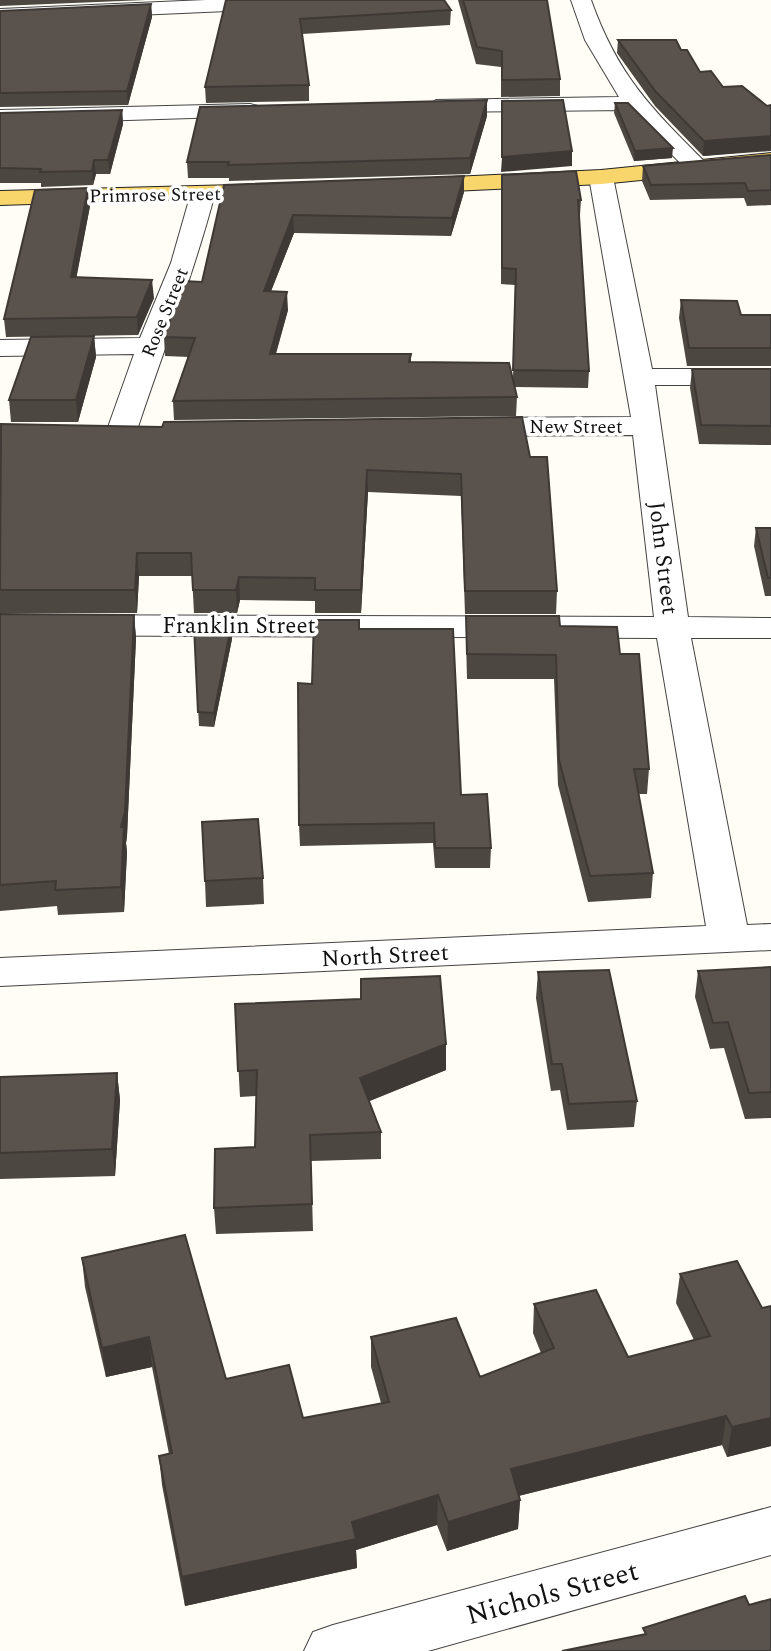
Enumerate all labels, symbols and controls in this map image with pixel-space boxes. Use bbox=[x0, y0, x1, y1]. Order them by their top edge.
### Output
street label: Primrose Street bbox=[89, 180, 221, 211]
street label: Rose Street bbox=[134, 263, 197, 362]
street label: New Street bbox=[529, 413, 623, 442]
street label: John Street bbox=[638, 500, 687, 617]
street label: Franklin Street bbox=[162, 609, 316, 644]
street label: North Street bbox=[320, 936, 450, 977]
street label: Nichols Street bbox=[461, 1550, 643, 1637]

